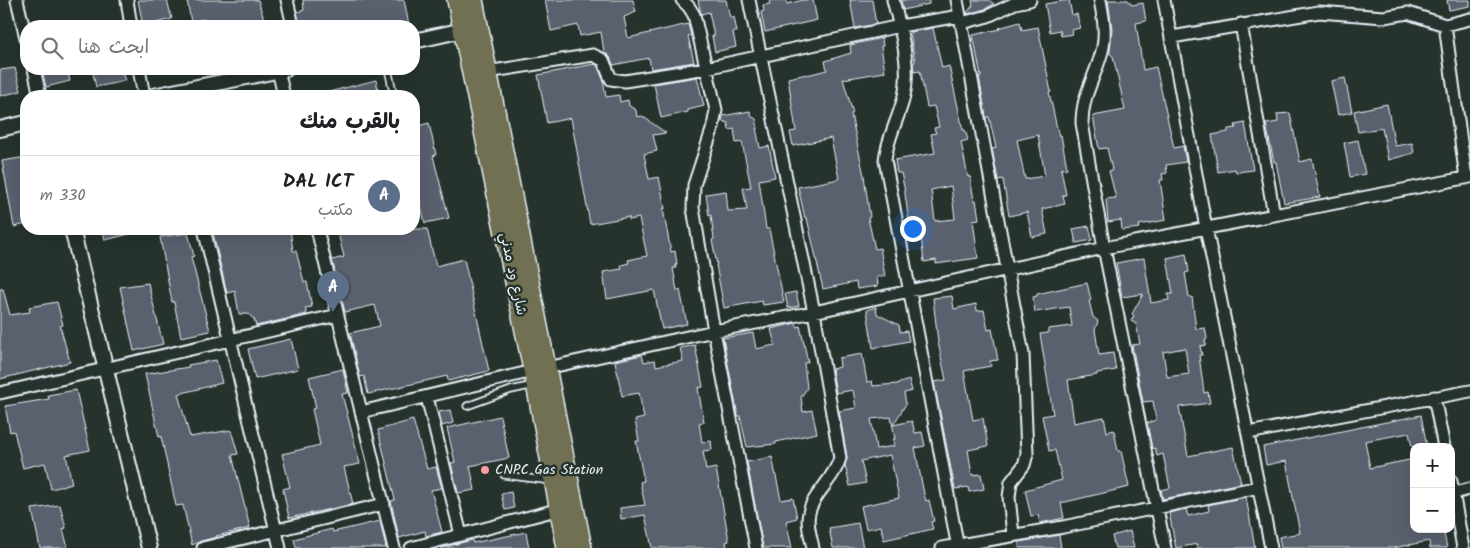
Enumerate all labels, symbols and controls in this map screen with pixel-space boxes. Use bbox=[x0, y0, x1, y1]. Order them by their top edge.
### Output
search box bbox=[20, 20, 420, 75]
text: ابحث هنا bbox=[78, 33, 149, 63]
icon: search bbox=[38, 34, 66, 62]
text: بالقرب منك bbox=[300, 106, 400, 139]
text: DAL ICT bbox=[283, 167, 353, 197]
text: 330 m bbox=[40, 183, 85, 208]
text: A bbox=[379, 183, 389, 208]
text: مكتب bbox=[318, 198, 353, 223]
your location bbox=[900, 216, 926, 242]
street label: شارع ود مدني bbox=[493, 231, 532, 317]
pin: A bbox=[317, 271, 349, 312]
map controls bbox=[1410, 443, 1455, 533]
button: + bbox=[1410, 443, 1455, 488]
place label: CNPC Gas Station bbox=[495, 459, 603, 481]
marker: CNPC Gas Station bbox=[479, 464, 491, 476]
button: − bbox=[1410, 488, 1455, 533]

